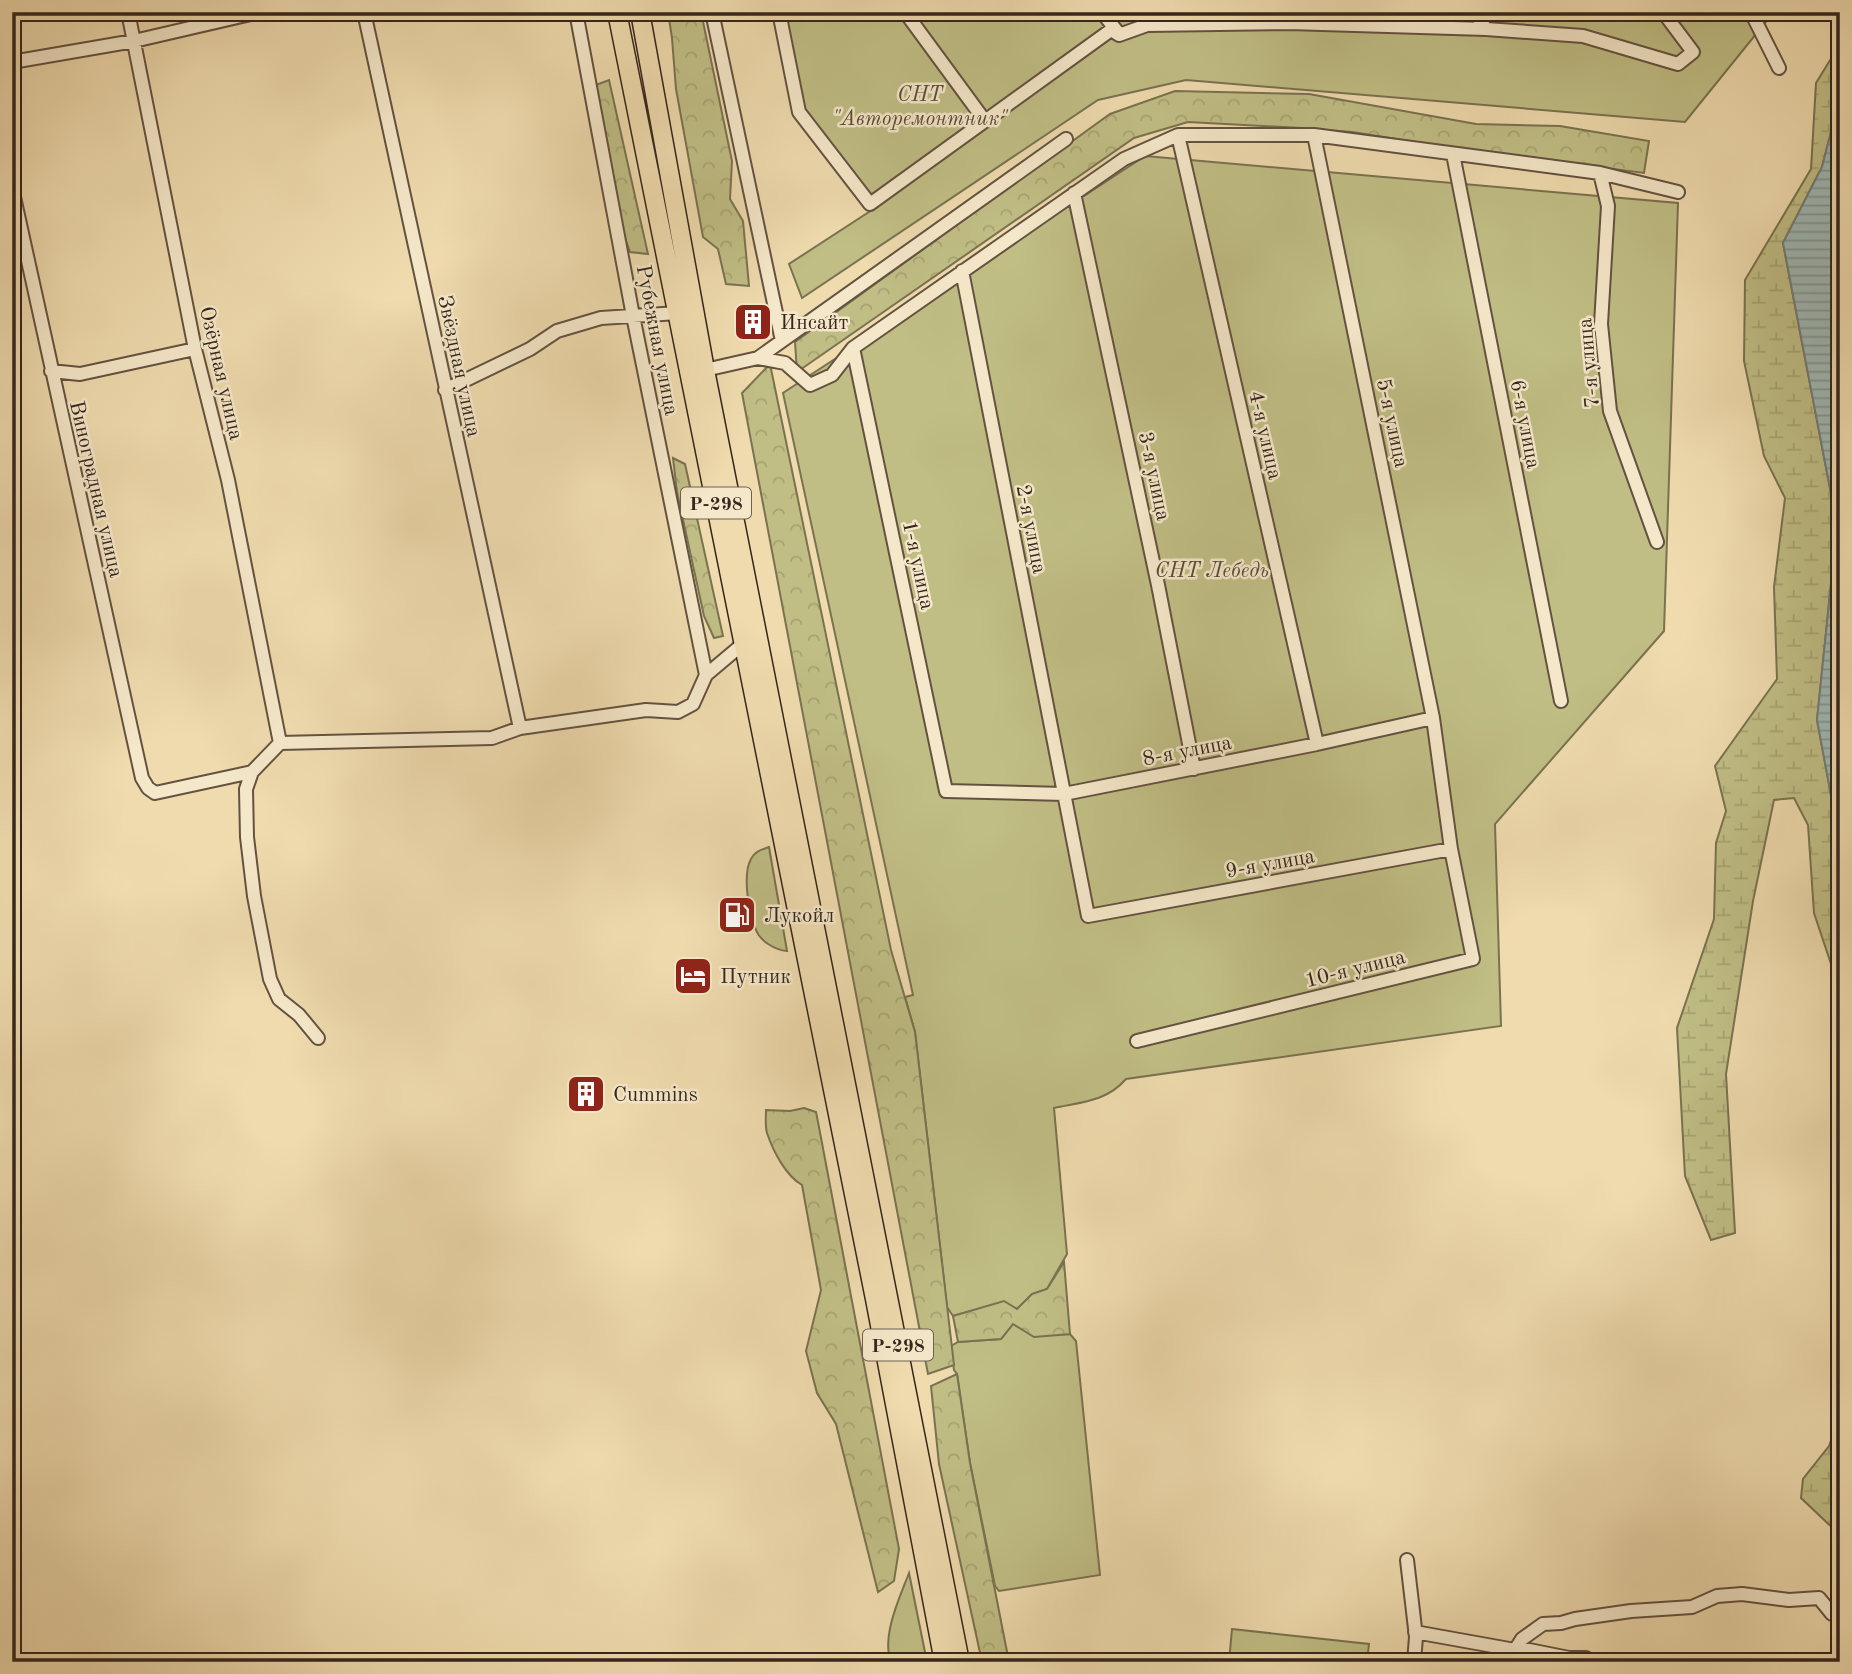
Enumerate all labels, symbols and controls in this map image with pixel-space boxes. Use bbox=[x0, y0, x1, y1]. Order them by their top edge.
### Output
park label: СНТ "Авторемонтник" bbox=[832, 85, 1008, 130]
street label: Рубежная улица bbox=[632, 263, 681, 417]
street label: Звёздная улица bbox=[433, 293, 484, 439]
building icon: Инсайт bbox=[732, 301, 774, 343]
street label: Озёрная улица bbox=[195, 304, 246, 442]
place label: Инсайт bbox=[780, 313, 849, 334]
street label: 7-я улица bbox=[1575, 317, 1604, 409]
street label: 5-я улица bbox=[1372, 377, 1411, 470]
street label: 6-я улица bbox=[1506, 378, 1543, 471]
street label: 4-я улица bbox=[1244, 389, 1285, 482]
street label: Виноградная улица bbox=[65, 399, 126, 580]
street label: 3-я улица bbox=[1134, 430, 1173, 523]
street label: 2-я улица bbox=[1012, 483, 1049, 576]
road number: Р-298 bbox=[681, 488, 751, 518]
street label: 1-я улица bbox=[898, 519, 937, 612]
park label: СНТ Лебедь bbox=[1155, 561, 1269, 582]
street label: 8-я улица bbox=[1141, 733, 1234, 770]
street label: 9-я улица bbox=[1224, 846, 1317, 883]
fuel station icon: Лукойл bbox=[716, 894, 758, 936]
place label: Лукойл bbox=[764, 906, 834, 927]
street label: 10-я улица bbox=[1303, 947, 1408, 992]
hotel icon: Путник bbox=[672, 955, 714, 997]
place label: Путник bbox=[720, 967, 791, 988]
building icon: Cummins bbox=[565, 1073, 607, 1115]
place label: Cummins bbox=[613, 1085, 698, 1106]
road number: Р-298 bbox=[863, 1330, 933, 1360]

